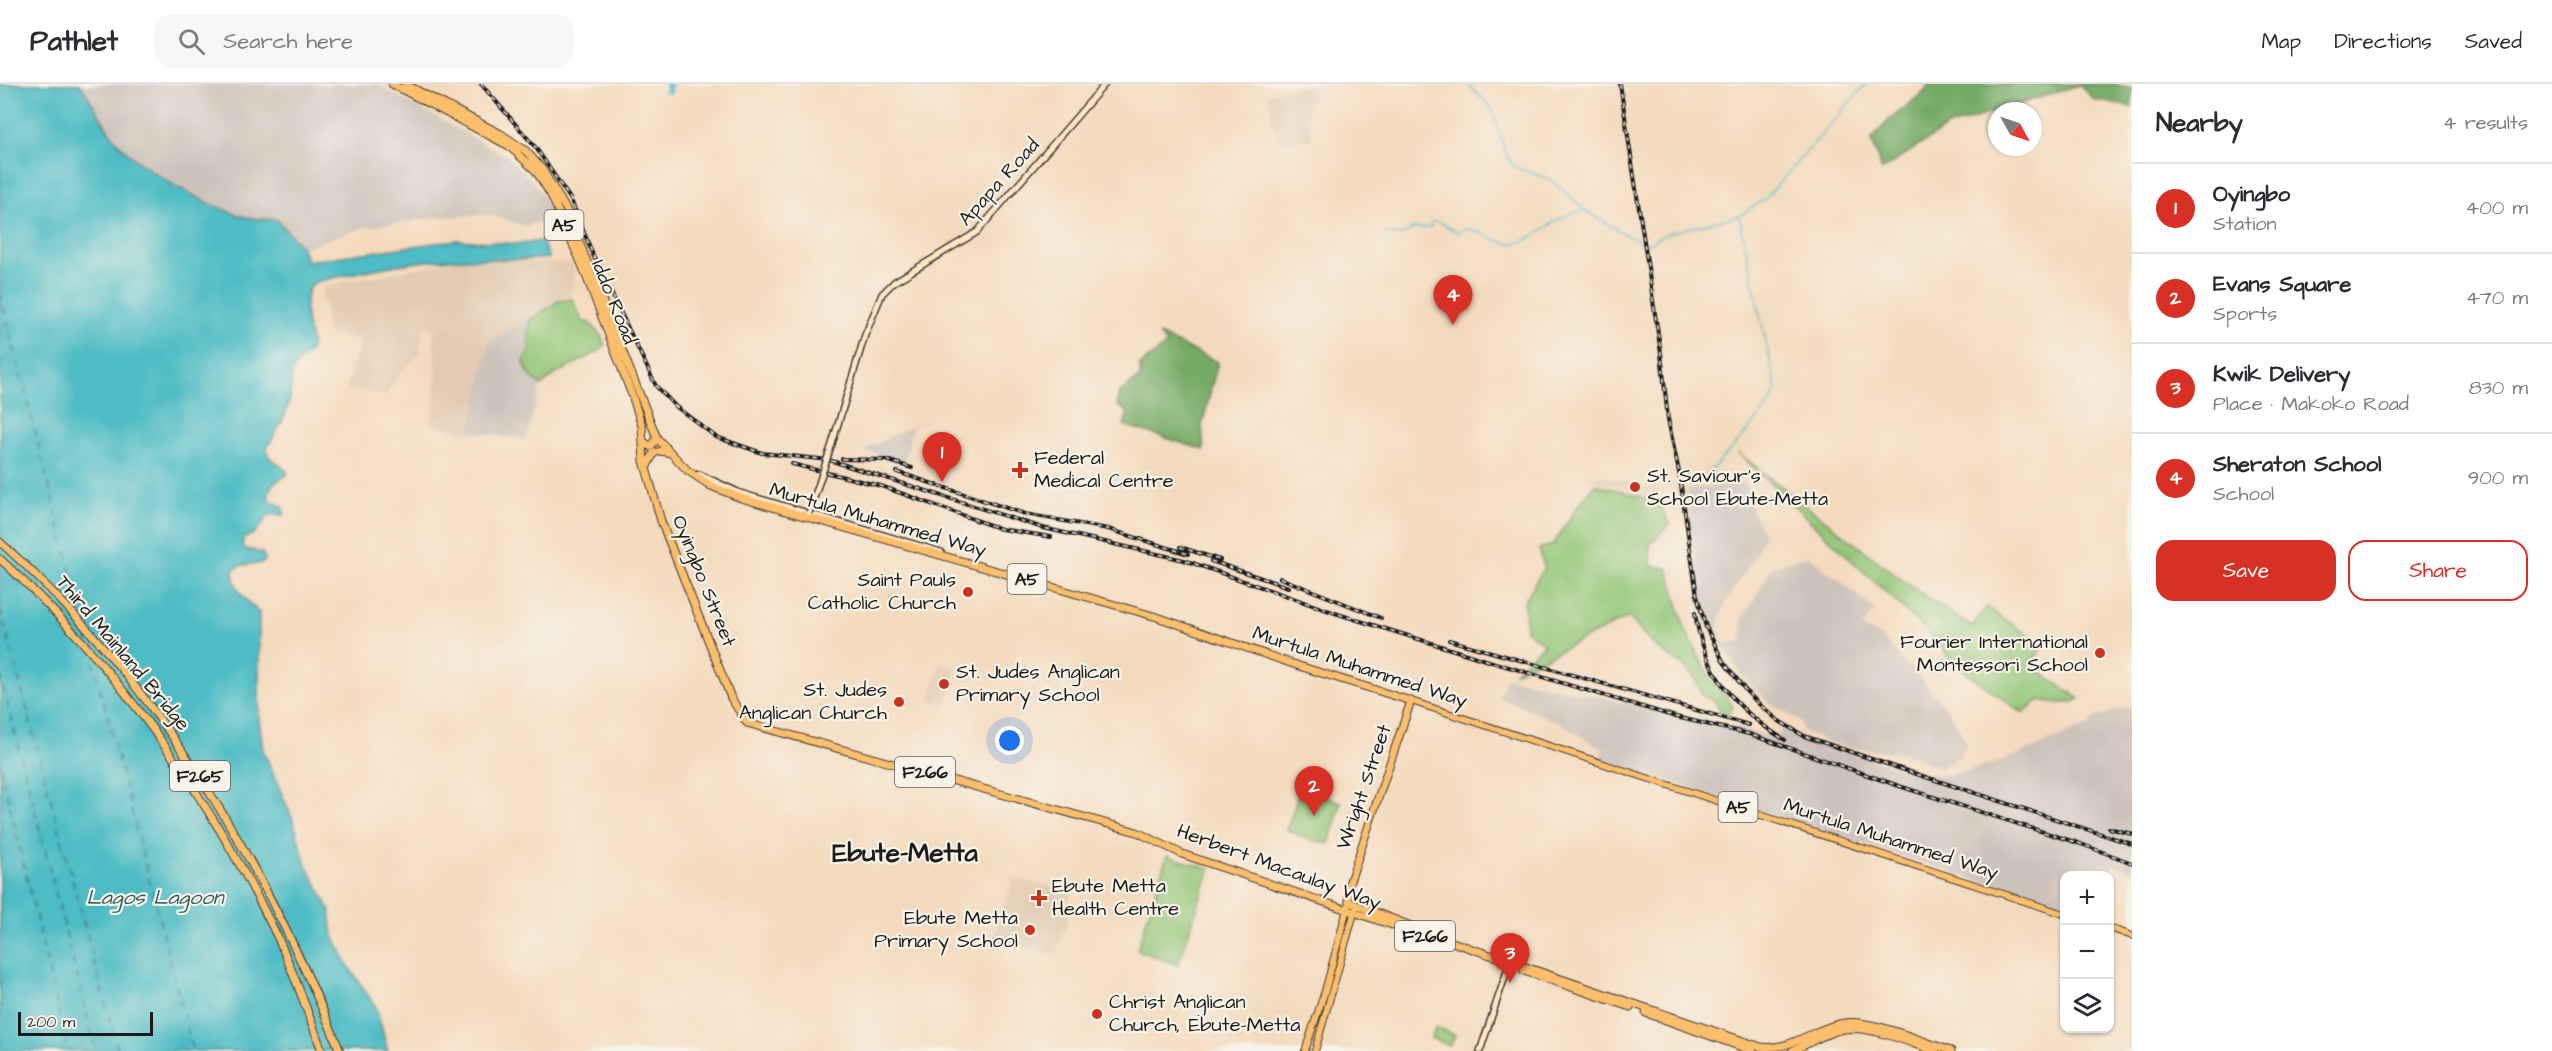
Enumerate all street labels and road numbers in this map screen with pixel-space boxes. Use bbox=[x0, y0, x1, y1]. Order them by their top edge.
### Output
street label: Apapa Road bbox=[952, 132, 1046, 232]
road number: A5 bbox=[544, 210, 584, 240]
street label: Iddo Road bbox=[584, 256, 644, 348]
street label: Murtula Muhammed Way bbox=[766, 476, 990, 565]
street label: Oyingbo Street bbox=[664, 511, 743, 651]
road number: A5 bbox=[1008, 564, 1046, 594]
street label: Third Mainland Bridge bbox=[49, 569, 197, 738]
street label: Murtula Muhammed Way bbox=[1249, 619, 1471, 716]
street label: Wright Street bbox=[1329, 721, 1399, 854]
road number: F266 bbox=[895, 757, 955, 787]
road number: F265 bbox=[170, 761, 230, 791]
street label: Murtula Muhammed Way bbox=[1780, 791, 2002, 888]
road number: A5 bbox=[1718, 792, 1758, 822]
street label: Herbert Macaulay Way bbox=[1173, 817, 1385, 918]
road number: F266 bbox=[1395, 921, 1455, 951]

